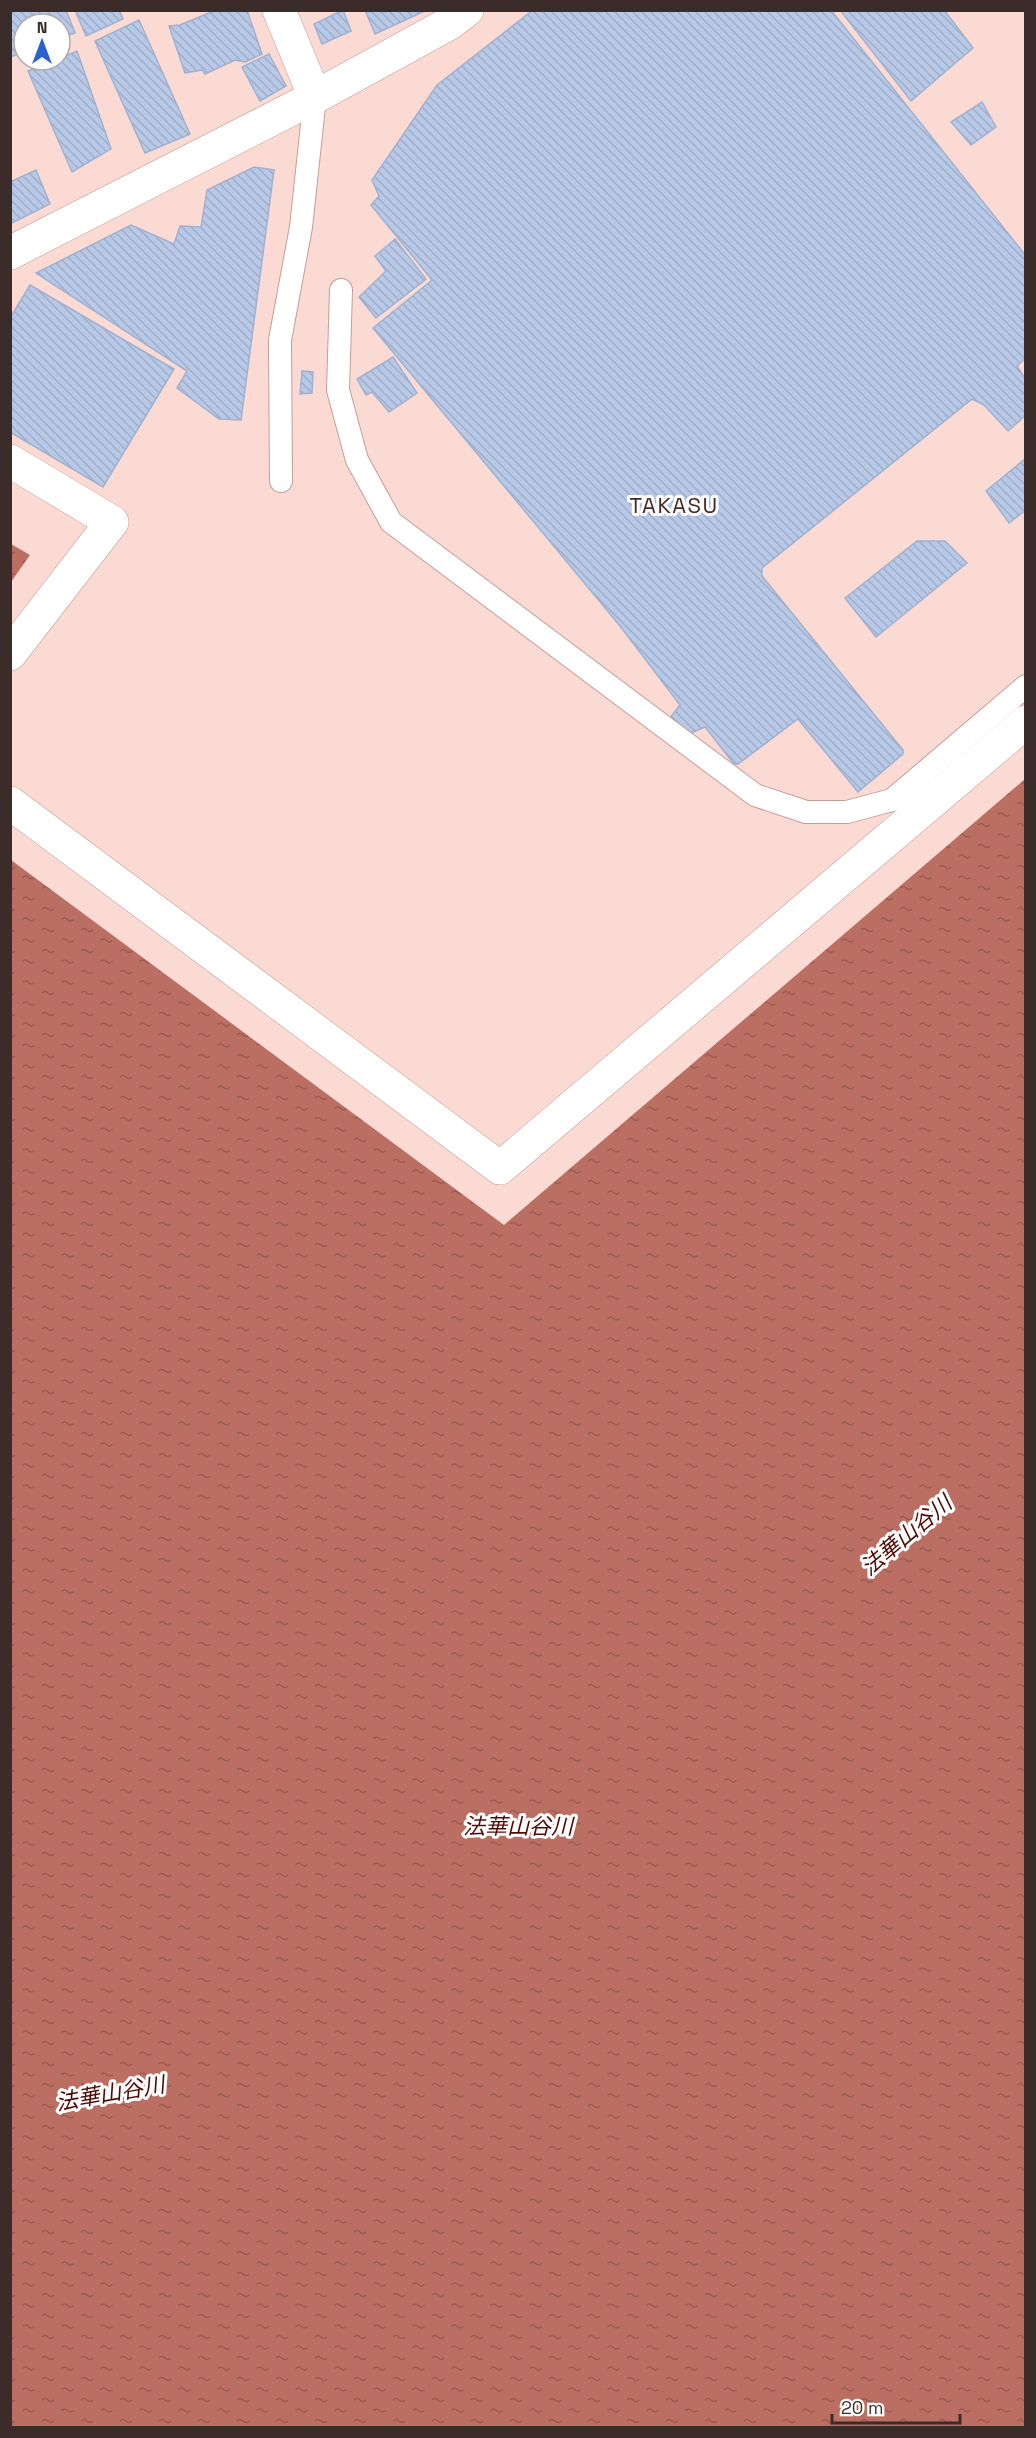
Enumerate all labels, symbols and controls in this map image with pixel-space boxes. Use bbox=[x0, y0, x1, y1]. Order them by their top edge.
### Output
north arrow bbox=[12, 12, 72, 72]
text: N bbox=[37, 17, 47, 38]
district label: TAKASU bbox=[629, 491, 719, 519]
water label: 法華山谷川 bbox=[855, 1488, 959, 1581]
water label: 法華山谷川 bbox=[463, 1812, 575, 1840]
water label: 法華山谷川 bbox=[53, 2069, 169, 2116]
scale bar bbox=[832, 2387, 960, 2425]
text: 20 m bbox=[841, 2396, 884, 2419]

